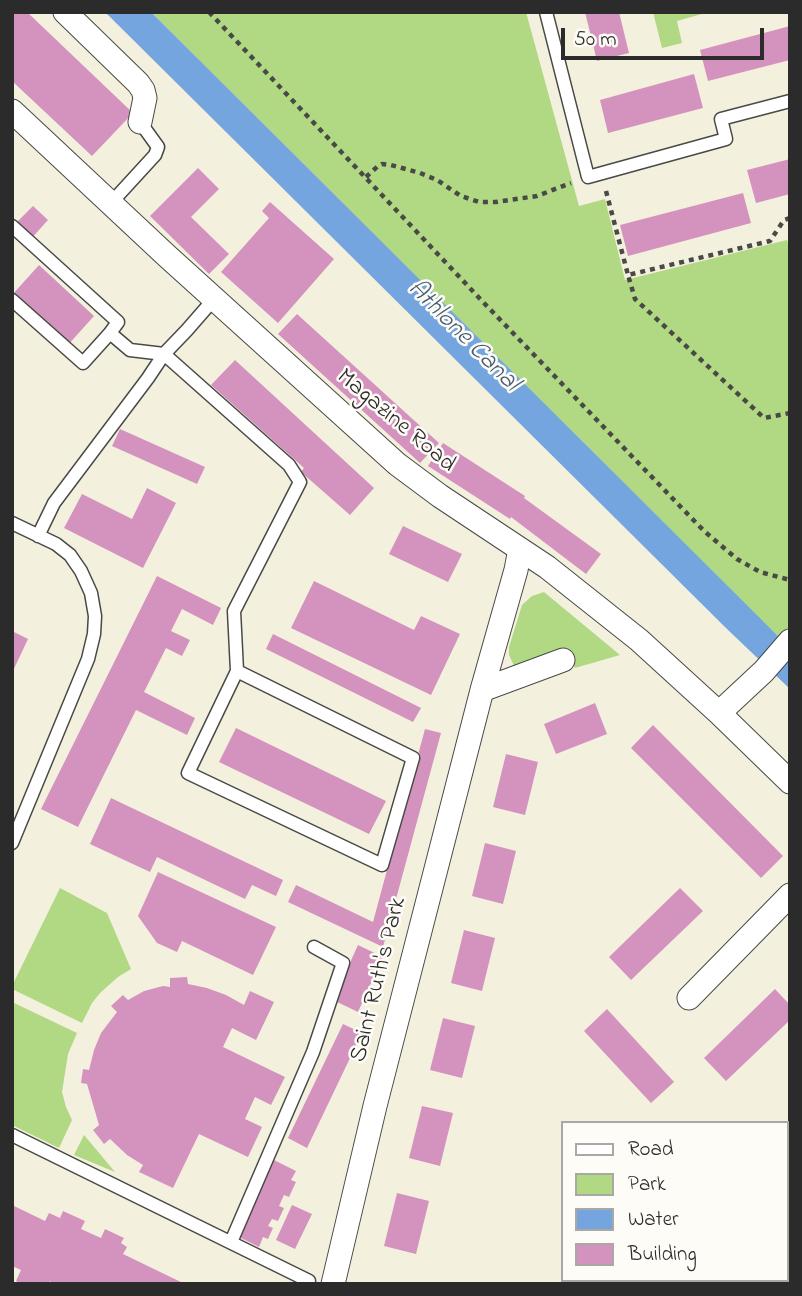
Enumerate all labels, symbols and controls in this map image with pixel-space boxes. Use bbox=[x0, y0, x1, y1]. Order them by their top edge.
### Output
scale bar bbox=[564, 14, 767, 58]
text: 50 m bbox=[574, 25, 617, 55]
water label: Athlone Canal bbox=[400, 275, 524, 399]
street label: Magazine Road bbox=[330, 364, 460, 480]
street label: Saint Ruth's Park bbox=[346, 894, 414, 1066]
legend bbox=[560, 1121, 788, 1282]
text: Road bbox=[628, 1135, 674, 1165]
text: Park bbox=[628, 1170, 666, 1200]
text: Water bbox=[628, 1205, 679, 1235]
text: Building bbox=[628, 1240, 697, 1270]

